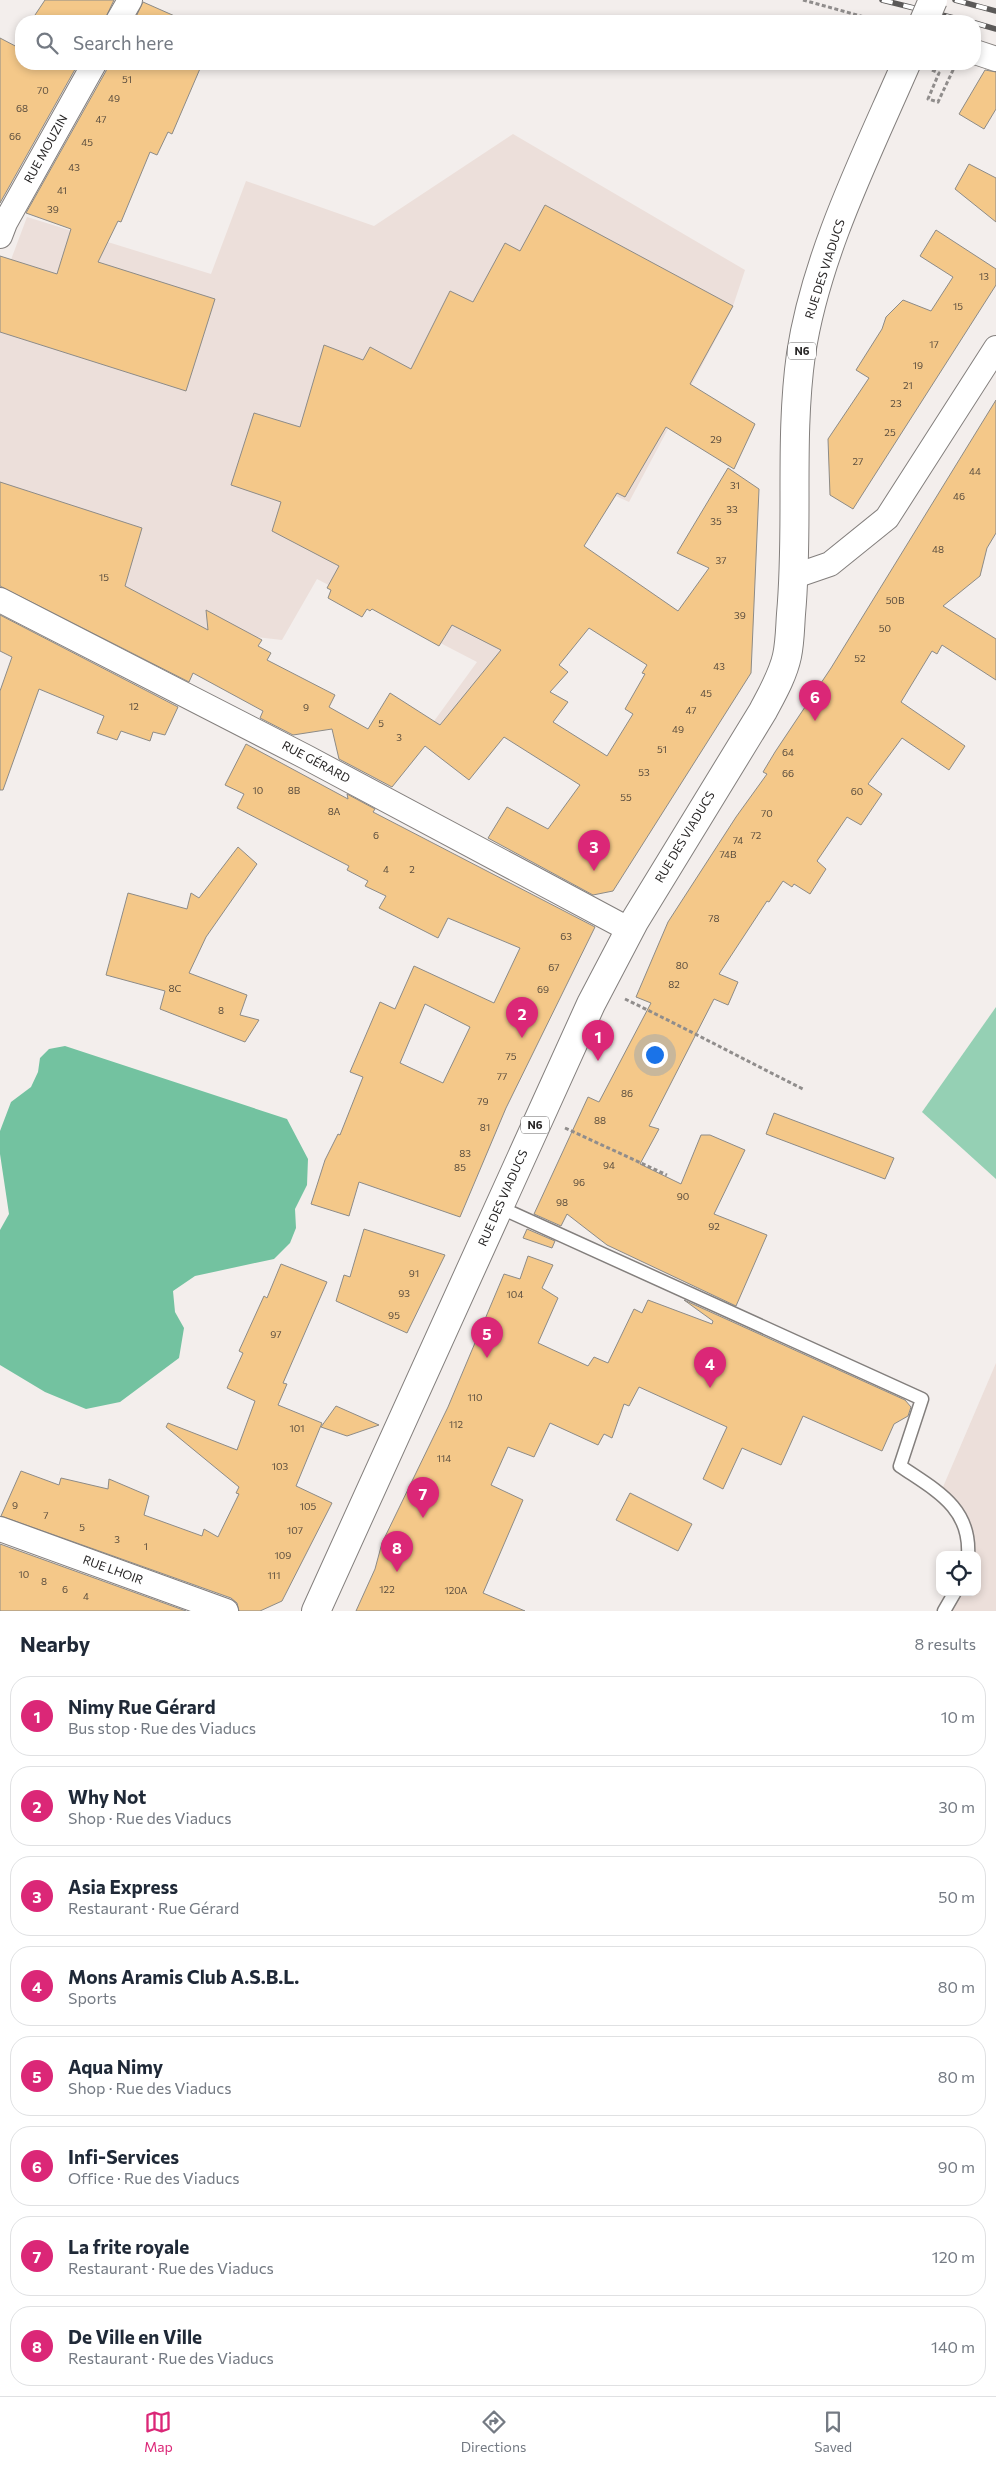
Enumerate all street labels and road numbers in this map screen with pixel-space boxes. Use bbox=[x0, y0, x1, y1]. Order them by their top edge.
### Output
street label: RUE MOUZIN bbox=[21, 112, 70, 185]
street label: RUE DES VIADUCS bbox=[801, 217, 847, 320]
road number: N6 bbox=[788, 342, 816, 360]
street label: RUE GÉRARD bbox=[280, 737, 353, 785]
street label: RUE DES VIADUCS bbox=[651, 788, 717, 885]
road number: N6 bbox=[521, 1116, 549, 1134]
street label: RUE DES VIADUCS bbox=[475, 1147, 530, 1248]
street label: RUE LHOIR bbox=[81, 1552, 145, 1586]

